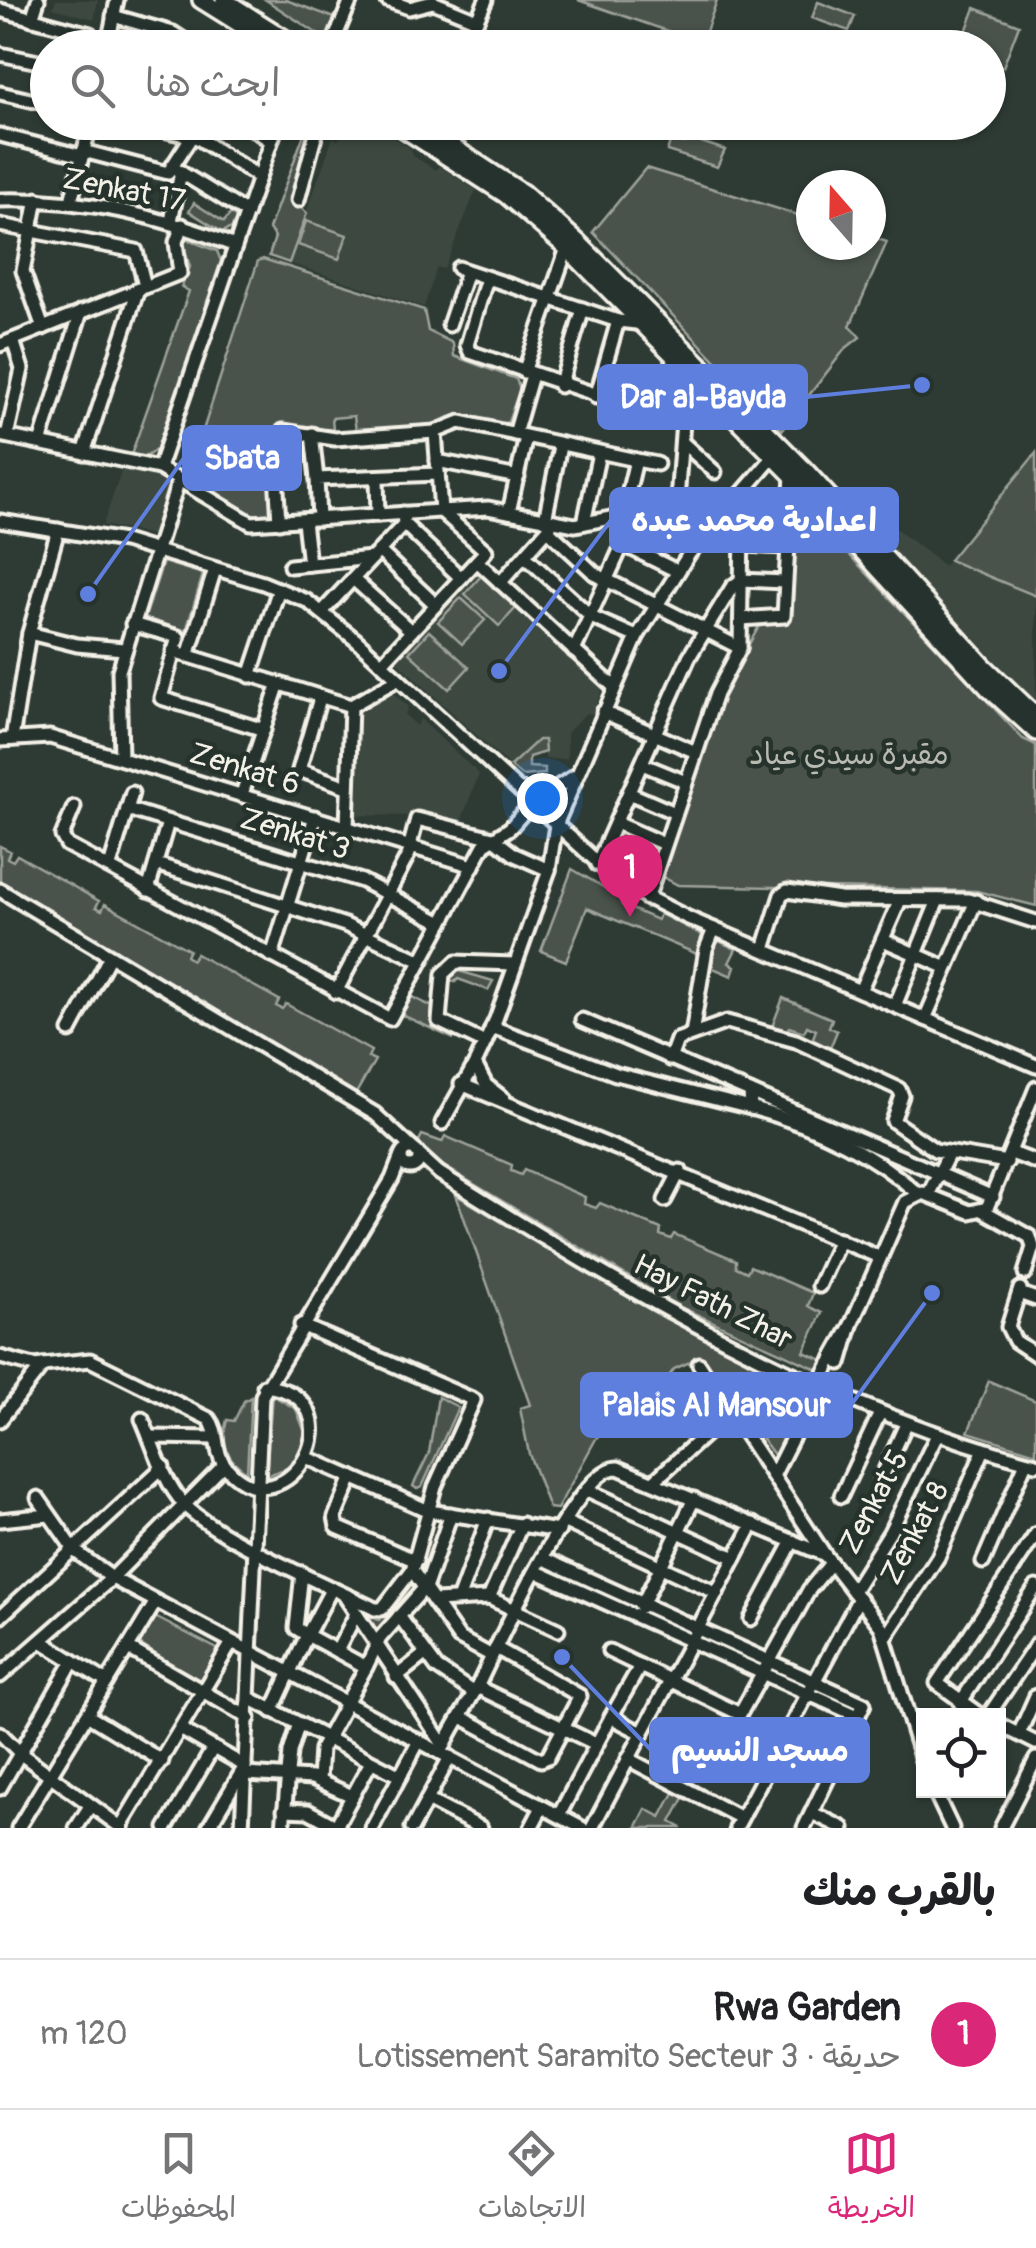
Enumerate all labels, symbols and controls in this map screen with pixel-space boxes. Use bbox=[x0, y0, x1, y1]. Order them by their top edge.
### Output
search box bbox=[30, 30, 1006, 140]
icon: search bbox=[65, 58, 120, 113]
text: ابحث هنا bbox=[145, 60, 280, 108]
street label: Zenkat 17 bbox=[60, 160, 188, 220]
north arrow bbox=[796, 170, 886, 260]
callout: Dar al-Bayda bbox=[599, 366, 806, 428]
text: Dar al-Bayda bbox=[620, 378, 786, 418]
callout: Sbata bbox=[184, 427, 300, 489]
text: Sbata bbox=[204, 439, 280, 479]
callout: اعدادية محمد عبده bbox=[611, 489, 897, 551]
text: اعدادية محمد عبده bbox=[631, 501, 877, 541]
street label: Zenkat 6 bbox=[185, 735, 305, 803]
park label: مقبرة سيدي عياد bbox=[749, 736, 949, 775]
your location bbox=[517, 773, 568, 824]
street label: Zenkat 3 bbox=[236, 800, 354, 868]
pin: 1 bbox=[598, 834, 662, 917]
street label: Hay Fath Zhar bbox=[627, 1246, 799, 1358]
callout: Palais Al Mansour bbox=[582, 1374, 851, 1436]
text: Palais Al Mansour bbox=[601, 1386, 831, 1426]
street label: Zenkat 5 bbox=[831, 1444, 917, 1560]
street label: Zenkat 8 bbox=[873, 1475, 957, 1591]
map controls bbox=[916, 1708, 1006, 1798]
button: locate bbox=[916, 1708, 1006, 1798]
callout: مسجد النسيم bbox=[651, 1719, 868, 1781]
text: مسجد النسيم bbox=[671, 1731, 849, 1774]
text: بالقرب منك bbox=[803, 1866, 996, 1918]
text: Rwa Garden bbox=[713, 1984, 901, 2032]
text: 120 m bbox=[40, 2014, 128, 2054]
text: 1 bbox=[957, 2014, 970, 2054]
text: حديقة · Lotissement Saramito Secteur 3 bbox=[357, 2037, 901, 2077]
tab: المحفوظات bbox=[121, 2126, 236, 2232]
tab: الاتجاهات bbox=[478, 2126, 586, 2232]
tab: الخريطة bbox=[828, 2126, 915, 2232]

